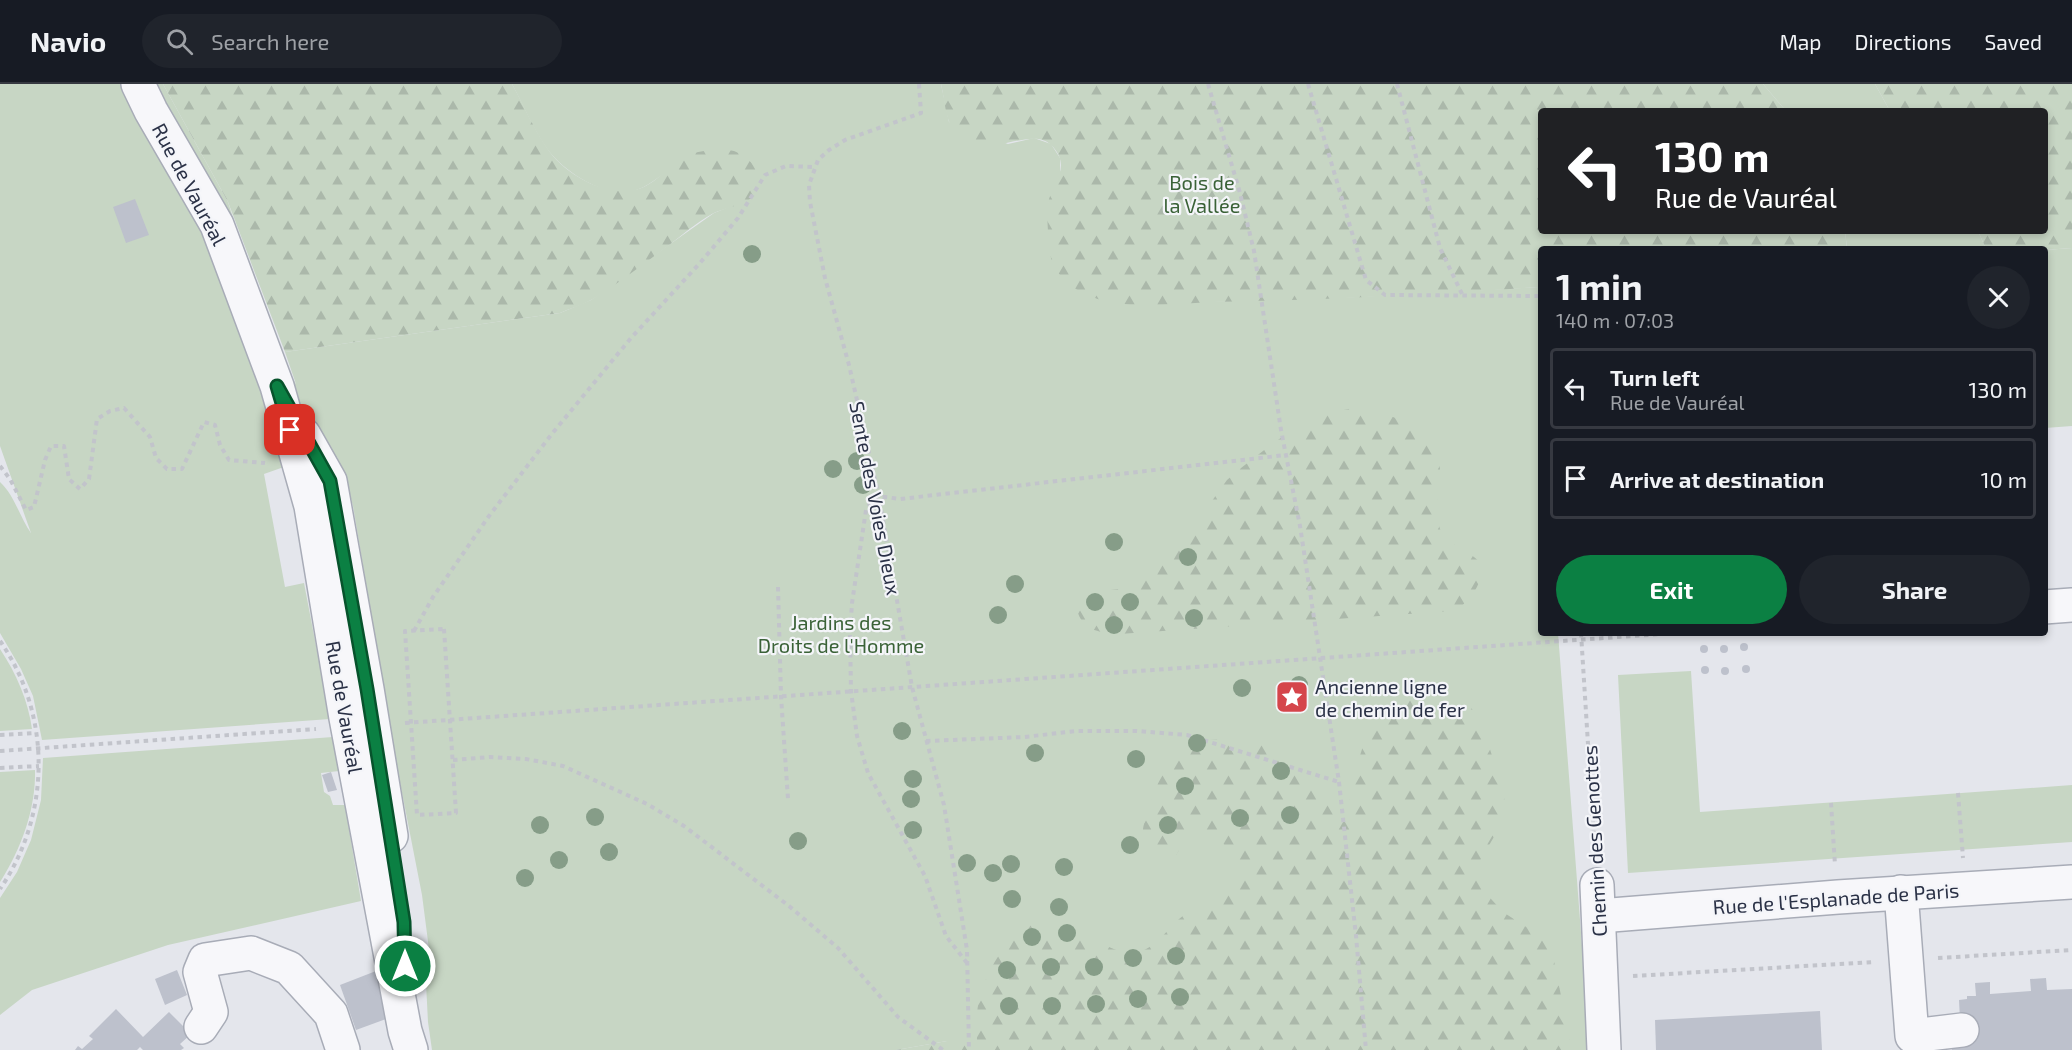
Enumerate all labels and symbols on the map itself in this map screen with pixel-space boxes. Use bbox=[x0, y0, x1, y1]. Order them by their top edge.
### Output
street label: Rue de Vauréal bbox=[148, 119, 232, 249]
park label: Bois de la Vallée bbox=[1164, 170, 1240, 217]
street label: Sente des Voies Dieux bbox=[845, 399, 907, 597]
pin bbox=[264, 404, 315, 455]
park label: Jardins des Droits de l'Homme bbox=[758, 610, 924, 657]
street label: Rue de Vauréal bbox=[321, 639, 369, 775]
place label: Ancienne ligne de chemin de fer bbox=[1315, 674, 1465, 721]
place icon: Ancienne ligne de chemin de fer bbox=[1274, 679, 1310, 715]
street label: Chemin des Genottes bbox=[1577, 745, 1611, 937]
street label: Rue de l'Esplanade de Paris bbox=[1712, 877, 1960, 919]
position arrow bbox=[373, 934, 437, 998]

